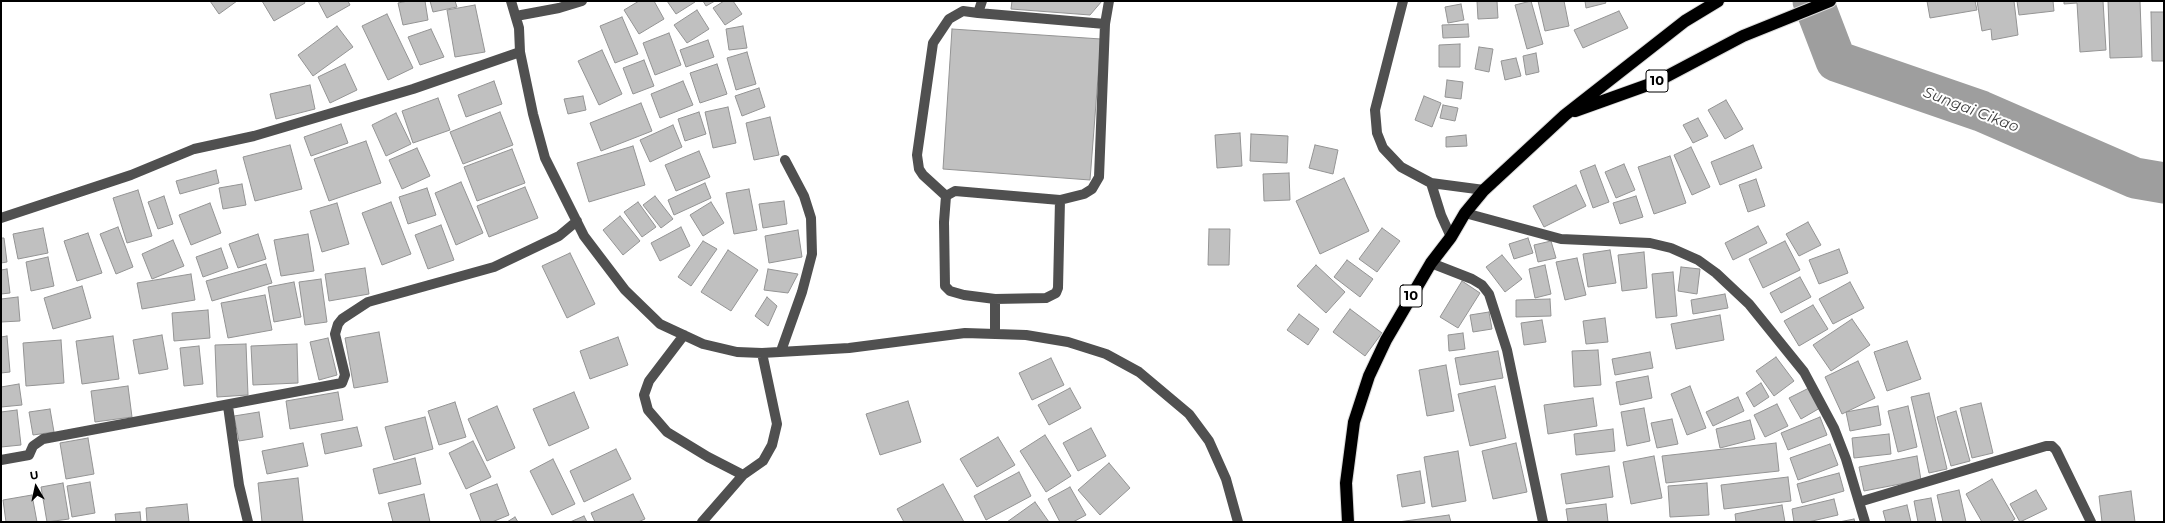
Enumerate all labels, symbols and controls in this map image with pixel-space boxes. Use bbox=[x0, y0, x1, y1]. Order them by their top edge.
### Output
road number: 10 bbox=[1646, 70, 1668, 92]
water label: Sungai Cikao bbox=[1921, 84, 2021, 136]
road number: 10 bbox=[1400, 285, 1422, 307]
north arrow bbox=[16, 467, 56, 507]
text: U bbox=[29, 468, 39, 483]

